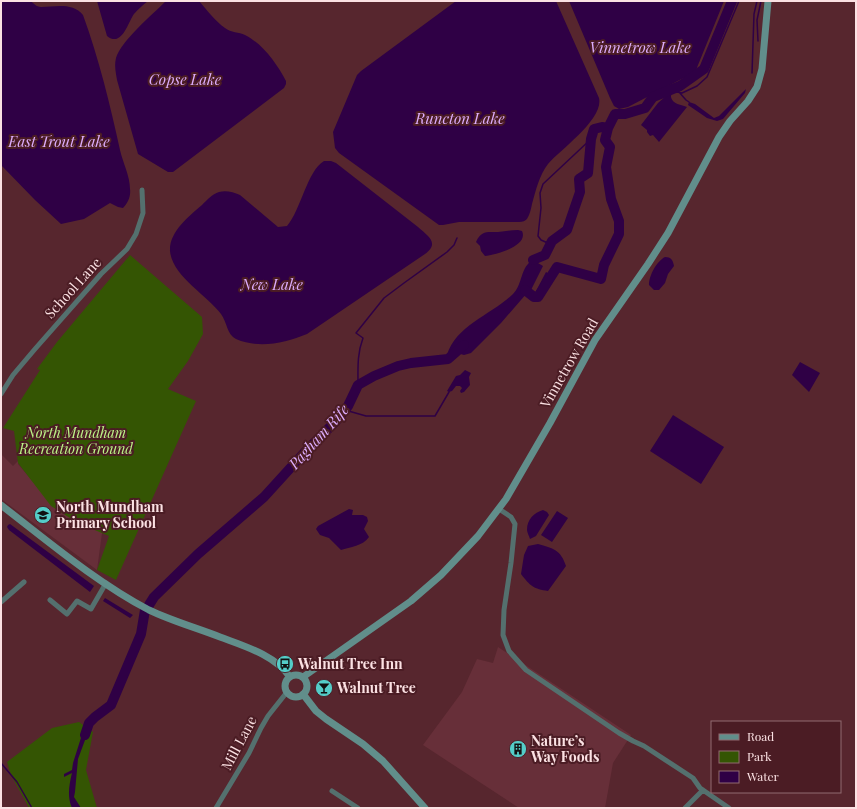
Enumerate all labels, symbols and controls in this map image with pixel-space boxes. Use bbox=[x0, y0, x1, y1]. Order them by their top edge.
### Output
water label: Vinnetrow Lake bbox=[589, 37, 691, 57]
water label: Copse Lake bbox=[149, 69, 222, 89]
water label: Runcton Lake bbox=[414, 108, 505, 128]
water label: East Trout Lake bbox=[7, 131, 110, 151]
street label: School Lane bbox=[40, 253, 105, 322]
water label: New Lake bbox=[239, 274, 304, 294]
street label: Vinnetrow Road bbox=[535, 314, 602, 412]
water label: Pagham Rife bbox=[283, 399, 353, 474]
park label: North Mundham Recreation Ground bbox=[18, 423, 133, 458]
place label: North Mundham Primary School bbox=[56, 497, 164, 532]
school or university icon: North Mundham Primary School bbox=[33, 505, 53, 525]
bus stop icon: Walnut Tree Inn bbox=[275, 654, 295, 674]
place label: Walnut Tree Inn bbox=[297, 654, 403, 673]
bar icon: Walnut Tree bbox=[314, 678, 334, 698]
place label: Walnut Tree bbox=[336, 678, 416, 697]
street label: Mill Lane bbox=[216, 713, 261, 773]
legend bbox=[711, 721, 841, 793]
text: Road bbox=[747, 728, 774, 744]
place label: Nature’s Way Foods bbox=[530, 731, 599, 766]
building icon: Nature’s Way Foods bbox=[508, 739, 528, 759]
text: Park bbox=[747, 748, 772, 764]
text: Water bbox=[746, 768, 780, 784]

